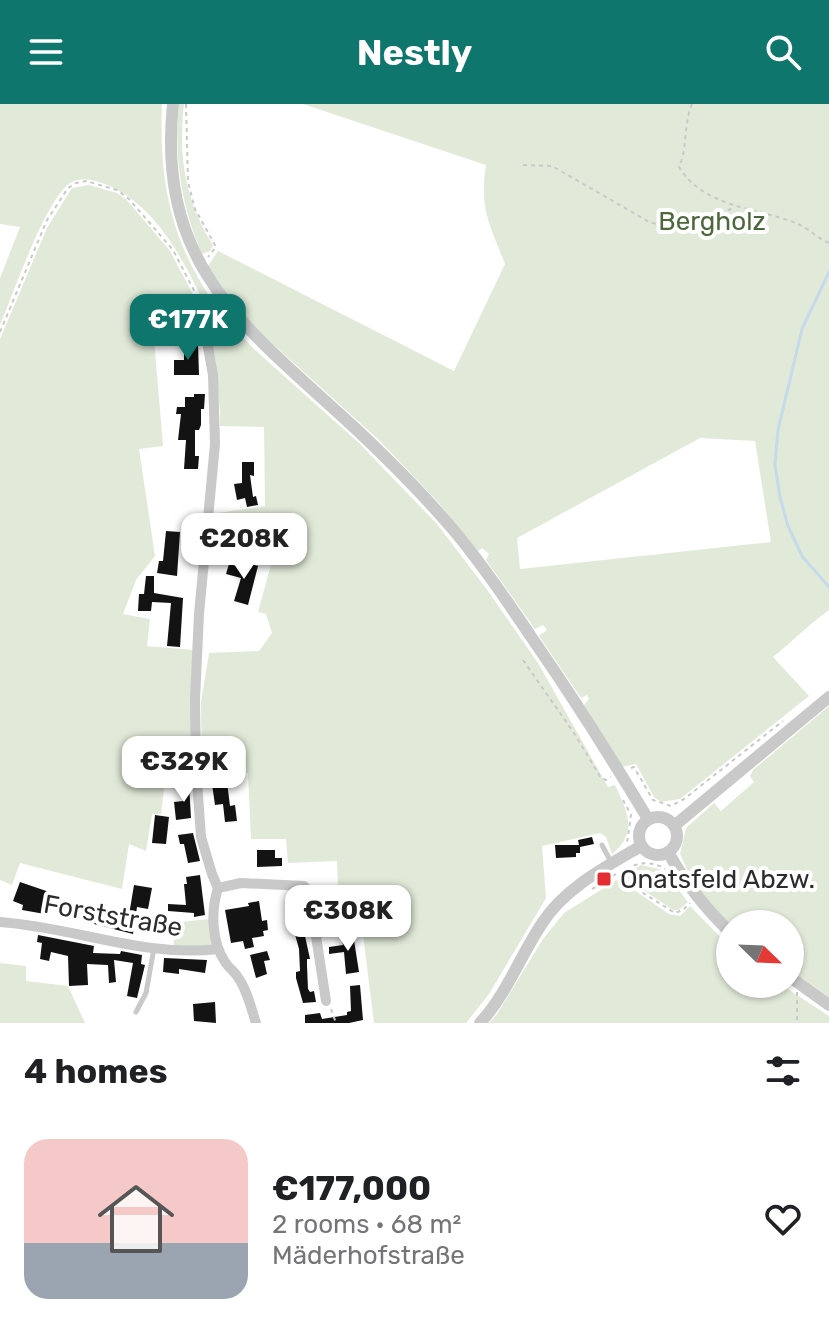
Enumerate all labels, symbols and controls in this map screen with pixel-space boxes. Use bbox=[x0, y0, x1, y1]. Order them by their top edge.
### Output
icon: menu bbox=[24, 30, 68, 74]
icon: search bbox=[761, 30, 805, 74]
text: Nestly bbox=[357, 31, 472, 74]
park label: Bergholz bbox=[658, 206, 766, 237]
pin: €177K bbox=[132, 294, 244, 362]
text: €177K bbox=[148, 304, 228, 335]
pin: €208K bbox=[188, 513, 300, 581]
text: €208K bbox=[199, 523, 289, 554]
pin: €329K bbox=[128, 736, 240, 804]
text: €329K bbox=[140, 746, 228, 777]
place label: Onatsfeld Abzw. bbox=[620, 864, 815, 895]
marker: Onatsfeld Abzw. bbox=[595, 870, 613, 888]
pin: €308K bbox=[292, 885, 404, 953]
street label: Forststraße bbox=[41, 889, 185, 943]
text: €308K bbox=[303, 895, 393, 926]
north arrow bbox=[716, 910, 804, 998]
map controls bbox=[716, 910, 804, 998]
icon: filters bbox=[761, 1049, 805, 1093]
text: 4 homes bbox=[24, 1051, 167, 1092]
text: €177,000 bbox=[272, 1168, 431, 1209]
icon: home bbox=[88, 1171, 184, 1267]
icon: heart bbox=[761, 1197, 805, 1241]
text: 2 rooms · 68 m² bbox=[272, 1209, 461, 1240]
text: Mäderhofstraße bbox=[272, 1240, 465, 1271]

